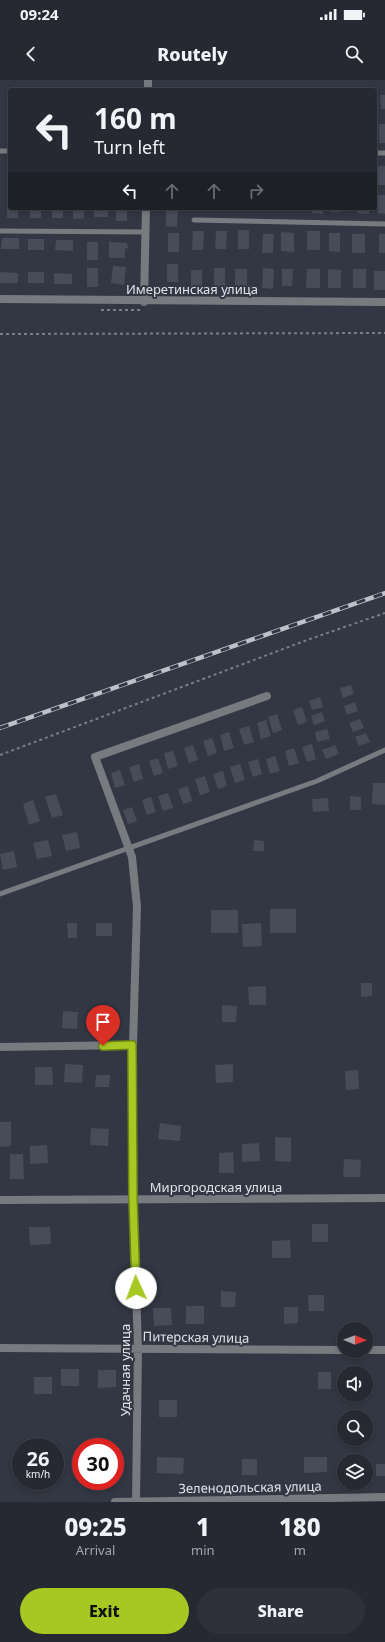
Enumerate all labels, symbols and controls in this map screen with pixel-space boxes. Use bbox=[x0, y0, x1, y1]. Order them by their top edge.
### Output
text: 09:24 bbox=[20, 4, 59, 24]
text: Routely bbox=[157, 42, 228, 66]
icon: back bbox=[20, 43, 42, 65]
icon: search bbox=[343, 43, 365, 65]
text: 160 m bbox=[94, 99, 177, 137]
icon: left bbox=[28, 104, 80, 156]
text: Turn left bbox=[94, 135, 165, 159]
icon: left bbox=[119, 180, 141, 202]
icon: ahead bbox=[161, 180, 183, 202]
icon: ahead bbox=[203, 180, 225, 202]
icon: right bbox=[245, 180, 267, 202]
street label: Имеретинская улица bbox=[126, 280, 258, 298]
pin bbox=[86, 1005, 120, 1046]
icon: arrive bbox=[92, 1011, 114, 1033]
street label: Миргородская улица bbox=[150, 1178, 282, 1196]
position arrow bbox=[115, 1267, 157, 1309]
north arrow bbox=[337, 1322, 373, 1358]
map controls bbox=[337, 1322, 373, 1490]
street label: Удачная улица bbox=[116, 1324, 134, 1416]
street label: Питерская улица bbox=[143, 1327, 249, 1347]
button: sound bbox=[337, 1366, 373, 1402]
button: search bbox=[337, 1410, 373, 1446]
speed limit sign: 30 bbox=[72, 1438, 124, 1490]
text: 26 bbox=[27, 1445, 49, 1472]
button: layers bbox=[337, 1454, 373, 1490]
text: km/h bbox=[26, 1467, 50, 1481]
street label: Зеленодольская улица bbox=[178, 1477, 322, 1497]
text: 09:25 bbox=[64, 1510, 127, 1543]
text: 1 bbox=[196, 1510, 210, 1543]
text: 180 bbox=[279, 1510, 321, 1543]
text: Arrival bbox=[76, 1541, 115, 1559]
text: min bbox=[191, 1541, 215, 1559]
text: m bbox=[294, 1541, 306, 1559]
button: Exit bbox=[20, 1588, 189, 1634]
button: Share bbox=[197, 1588, 365, 1634]

